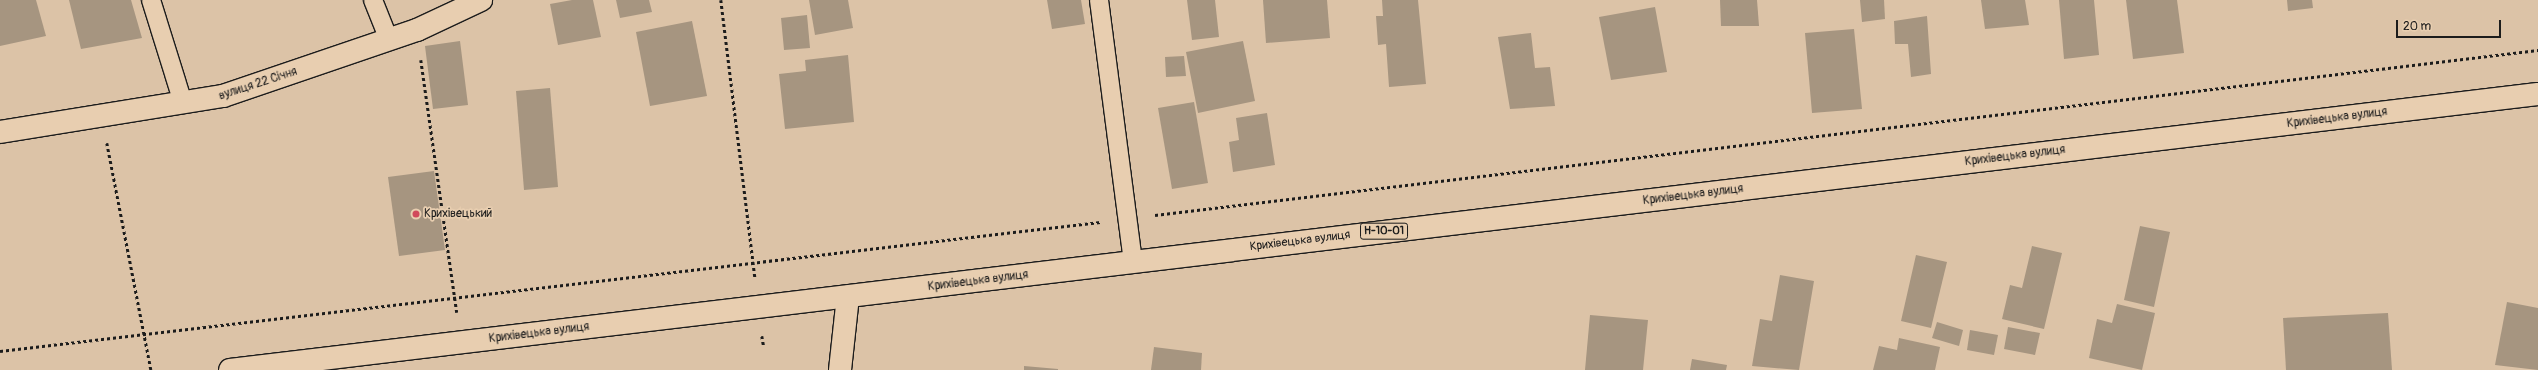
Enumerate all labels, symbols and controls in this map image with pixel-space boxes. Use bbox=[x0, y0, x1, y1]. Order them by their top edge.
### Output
scale bar bbox=[2398, 12, 2503, 38]
text: 20 m bbox=[2403, 19, 2431, 34]
street label: вулиця 22 Січня bbox=[217, 65, 299, 103]
street label: Крихівецька вулиця bbox=[2286, 105, 2388, 131]
street label: Крихівецька вулиця bbox=[1964, 143, 2066, 169]
street label: Крихівецька вулиця bbox=[1642, 182, 1744, 208]
place label: Крихівецький bbox=[424, 207, 492, 221]
marker: Крихівецький bbox=[411, 209, 421, 219]
road number: Н-10-01 bbox=[1360, 222, 1408, 240]
street label: Крихівецька вулиця bbox=[1249, 228, 1351, 254]
street label: Крихівецька вулиця bbox=[927, 268, 1029, 294]
street label: Крихівецька вулиця bbox=[488, 320, 590, 346]

